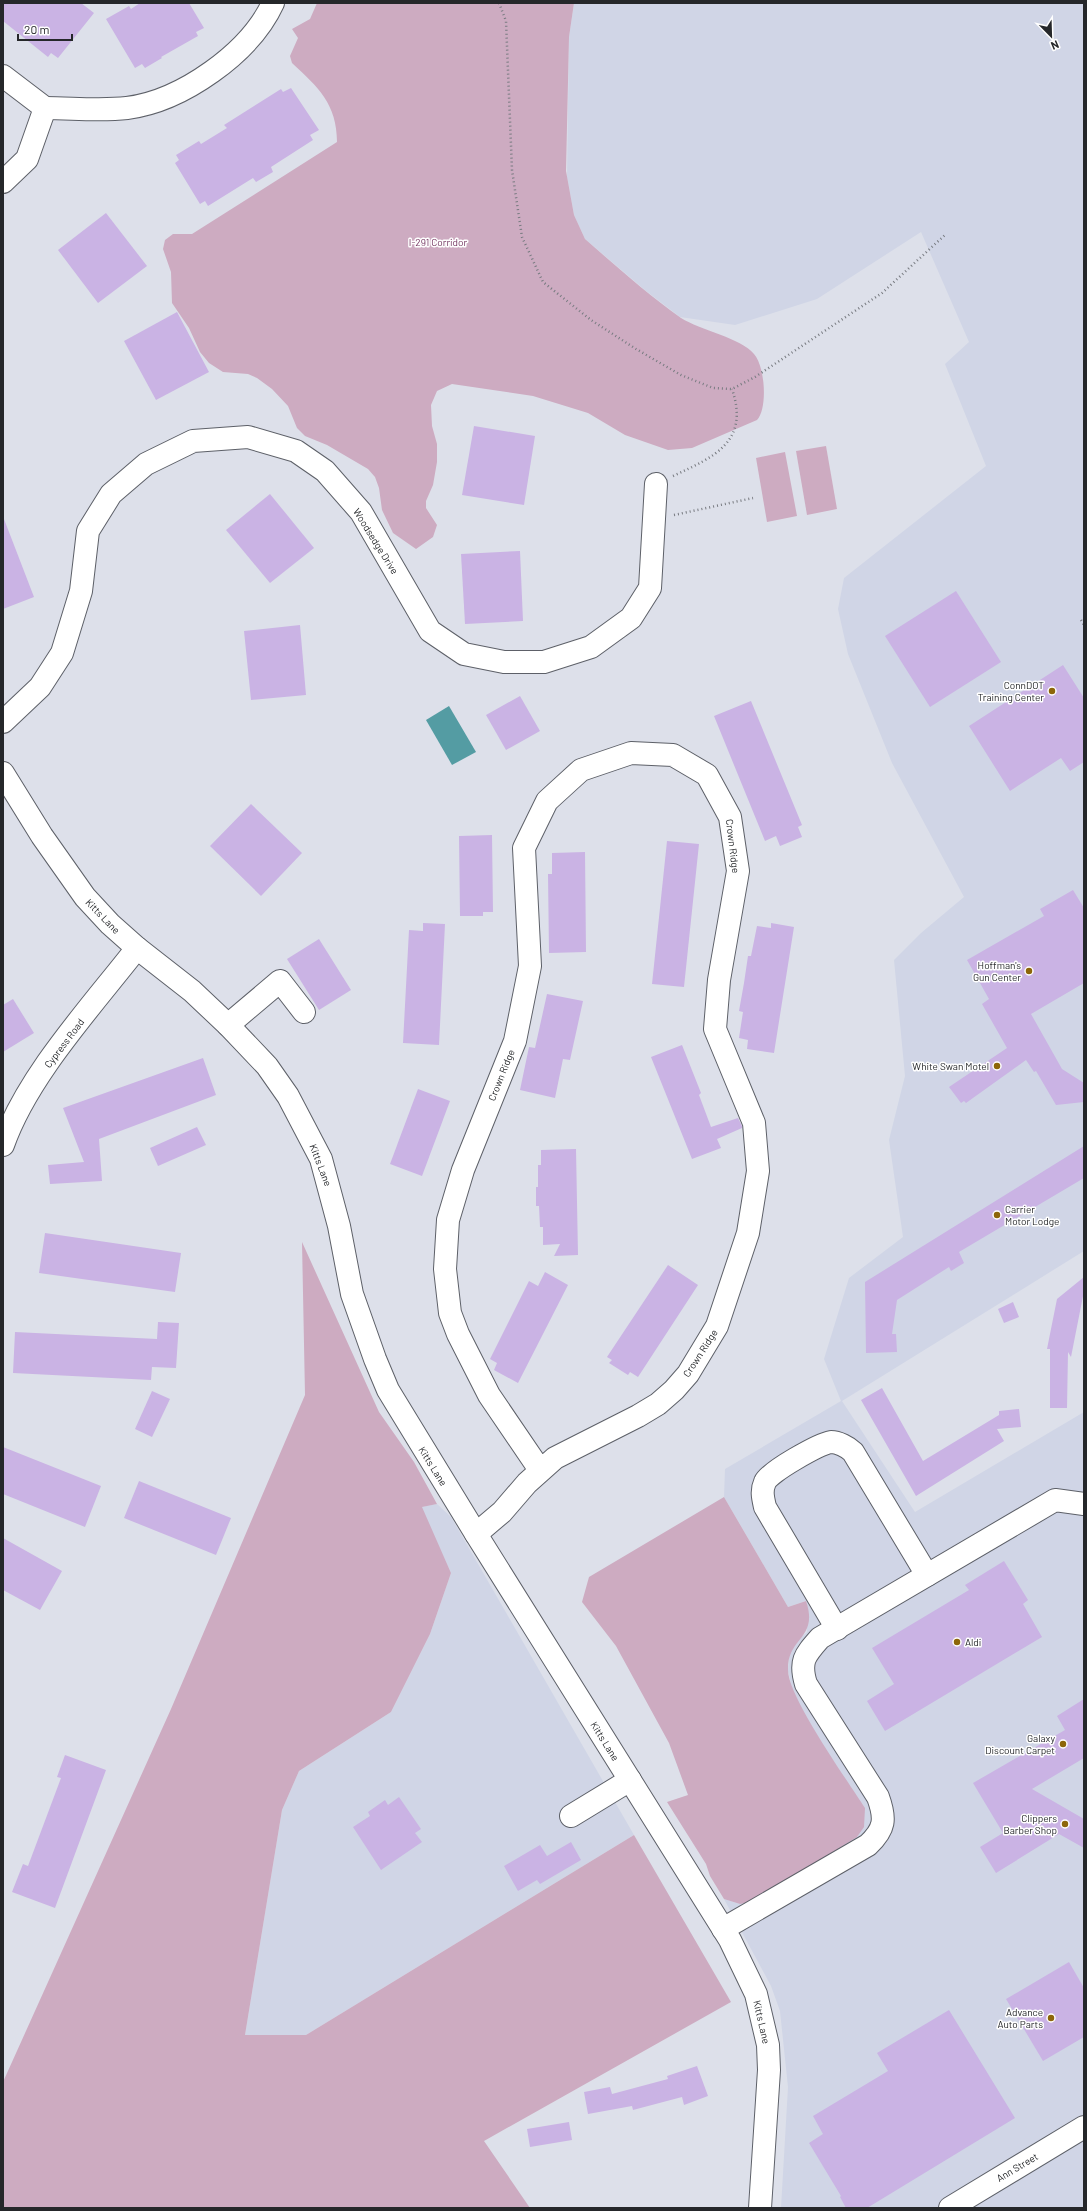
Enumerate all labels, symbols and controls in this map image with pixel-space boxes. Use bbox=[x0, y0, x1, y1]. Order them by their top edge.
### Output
scale bar bbox=[18, 16, 72, 42]
north arrow bbox=[1031, 16, 1071, 56]
text: 20 m bbox=[24, 22, 50, 36]
text: N bbox=[1049, 38, 1061, 53]
park label: I-291 Corridor bbox=[409, 236, 468, 248]
street label: Woodsedge Drive bbox=[351, 506, 401, 576]
place label: ConnDOT Training Center bbox=[978, 679, 1044, 703]
marker: ConnDOT Training Center bbox=[1047, 686, 1057, 696]
street label: Crown Ridge bbox=[724, 818, 742, 874]
street label: Kitts Lane bbox=[83, 896, 123, 936]
place label: Hoffman's Gun Center bbox=[973, 959, 1021, 983]
marker: Hoffman's Gun Center bbox=[1024, 966, 1034, 976]
street label: Cypress Road bbox=[42, 1016, 86, 1070]
street label: Crown Ridge bbox=[485, 1048, 517, 1102]
place label: White Swan Motel bbox=[912, 1060, 989, 1072]
marker: White Swan Motel bbox=[992, 1061, 1002, 1071]
street label: Kitts Lane bbox=[307, 1142, 335, 1188]
place label: Carrier Motor Lodge bbox=[1005, 1203, 1059, 1227]
marker: Carrier Motor Lodge bbox=[992, 1210, 1002, 1220]
street label: Crown Ridge bbox=[680, 1327, 720, 1379]
street label: Kitts Lane bbox=[416, 1444, 450, 1488]
place label: Aldi bbox=[965, 1636, 981, 1648]
marker: Aldi bbox=[952, 1637, 962, 1647]
street label: Kitts Lane bbox=[588, 1719, 622, 1763]
place label: Galaxy Discount Carpet bbox=[985, 1732, 1055, 1756]
marker: Galaxy Discount Carpet bbox=[1058, 1739, 1068, 1749]
place label: Clippers Barber Shop bbox=[1004, 1812, 1057, 1836]
marker: Clippers Barber Shop bbox=[1060, 1819, 1070, 1829]
street label: Kitts Lane bbox=[751, 1999, 773, 2045]
place label: Advance Auto Parts bbox=[997, 2006, 1043, 2030]
marker: Advance Auto Parts bbox=[1046, 2013, 1056, 2023]
street label: Ann Street bbox=[994, 2150, 1040, 2184]

